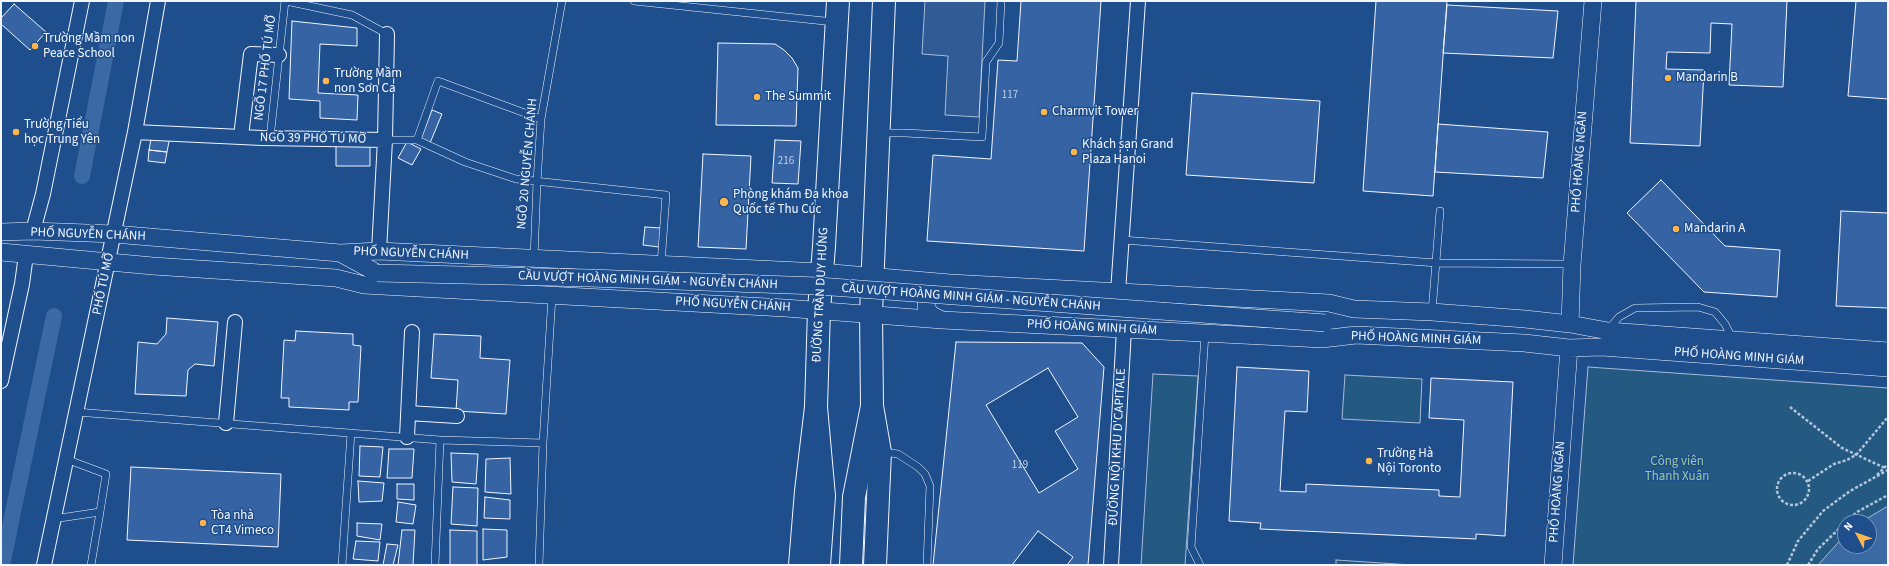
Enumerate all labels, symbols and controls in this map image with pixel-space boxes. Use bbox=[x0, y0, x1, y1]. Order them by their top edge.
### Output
street label: NGÕ 17 PHỐ TÚ MỠ bbox=[252, 14, 280, 122]
place label: Trường Mầm non Peace School bbox=[43, 31, 135, 62]
marker: Trường Mầm non Peace School bbox=[30, 41, 40, 51]
place label: Trường Mầm non Sơn Ca bbox=[334, 66, 402, 97]
place label: Mandarin B bbox=[1676, 70, 1738, 86]
marker: Mandarin B bbox=[1663, 73, 1673, 83]
marker: Trường Mầm non Sơn Ca bbox=[321, 76, 331, 86]
place label: The Summit bbox=[765, 89, 831, 105]
house number: 117 bbox=[1002, 89, 1018, 103]
marker: The Summit bbox=[752, 92, 762, 102]
street label: NGÕ 20 NGUYỄN CHÁNH bbox=[514, 98, 542, 230]
place label: Charmvit Tower bbox=[1052, 104, 1138, 120]
marker: Charmvit Tower bbox=[1039, 107, 1049, 117]
street label: PHỐ HOÀNG NGÂN bbox=[1569, 111, 1591, 213]
place label: Trường Tiểu học Trung Yên bbox=[24, 117, 100, 148]
marker: Trường Tiểu học Trung Yên bbox=[11, 127, 21, 137]
street label: NGÕ 39 PHỐ TÚ MỠ bbox=[260, 130, 366, 148]
place label: Khách sạn Grand Plaza Hanoi bbox=[1082, 137, 1174, 168]
marker: Khách sạn Grand Plaza Hanoi bbox=[1069, 147, 1079, 157]
house number: 216 bbox=[778, 155, 794, 169]
place label: Phòng khám Đa khoa Quốc tế Thu Cúc bbox=[733, 187, 849, 218]
marker: Phòng khám Đa khoa Quốc tế Thu Cúc bbox=[718, 196, 730, 208]
place label: Mandarin A bbox=[1684, 221, 1745, 237]
marker: Mandarin A bbox=[1671, 224, 1681, 234]
street label: PHỐ NGUYỄN CHÁNH bbox=[30, 225, 146, 245]
street label: ĐƯỜNG TRẦN DUY HƯNG bbox=[810, 227, 832, 363]
street label: PHỐ NGUYỄN CHÁNH bbox=[353, 244, 469, 264]
street label: PHỐ TÚ MỠ bbox=[90, 252, 118, 316]
street label: CẦU VƯỢT HOÀNG MINH GIÁM - NGUYỄN CHÁNH bbox=[518, 269, 778, 293]
street label: CẦU VƯỢT HOÀNG MINH GIÁM - NGUYỄN CHÁNH bbox=[841, 281, 1101, 315]
street label: PHỐ NGUYỄN CHÁNH bbox=[675, 294, 791, 316]
street label: PHỐ HOÀNG MINH GIÁM bbox=[1026, 317, 1158, 339]
street label: PHỐ HOÀNG MINH GIÁM bbox=[1351, 329, 1481, 349]
street label: PHỐ HOÀNG MINH GIÁM bbox=[1673, 345, 1805, 369]
street label: ĐƯỜNG NỘI KHU D'CAPITALE bbox=[1106, 368, 1130, 526]
street label: PHỐ HOÀNG NGÂN bbox=[1547, 441, 1569, 543]
place label: Trường Hà Nội Toronto bbox=[1377, 446, 1441, 477]
park label: Công viên Thanh Xuân bbox=[1645, 454, 1709, 485]
marker: Trường Hà Nội Toronto bbox=[1364, 456, 1374, 466]
house number: 119 bbox=[1012, 459, 1028, 473]
place label: Tòa nhà CT4 Vimeco bbox=[211, 508, 274, 539]
north arrow bbox=[1837, 514, 1877, 554]
marker: Tòa nhà CT4 Vimeco bbox=[198, 518, 208, 528]
text: N bbox=[1840, 519, 1856, 534]

